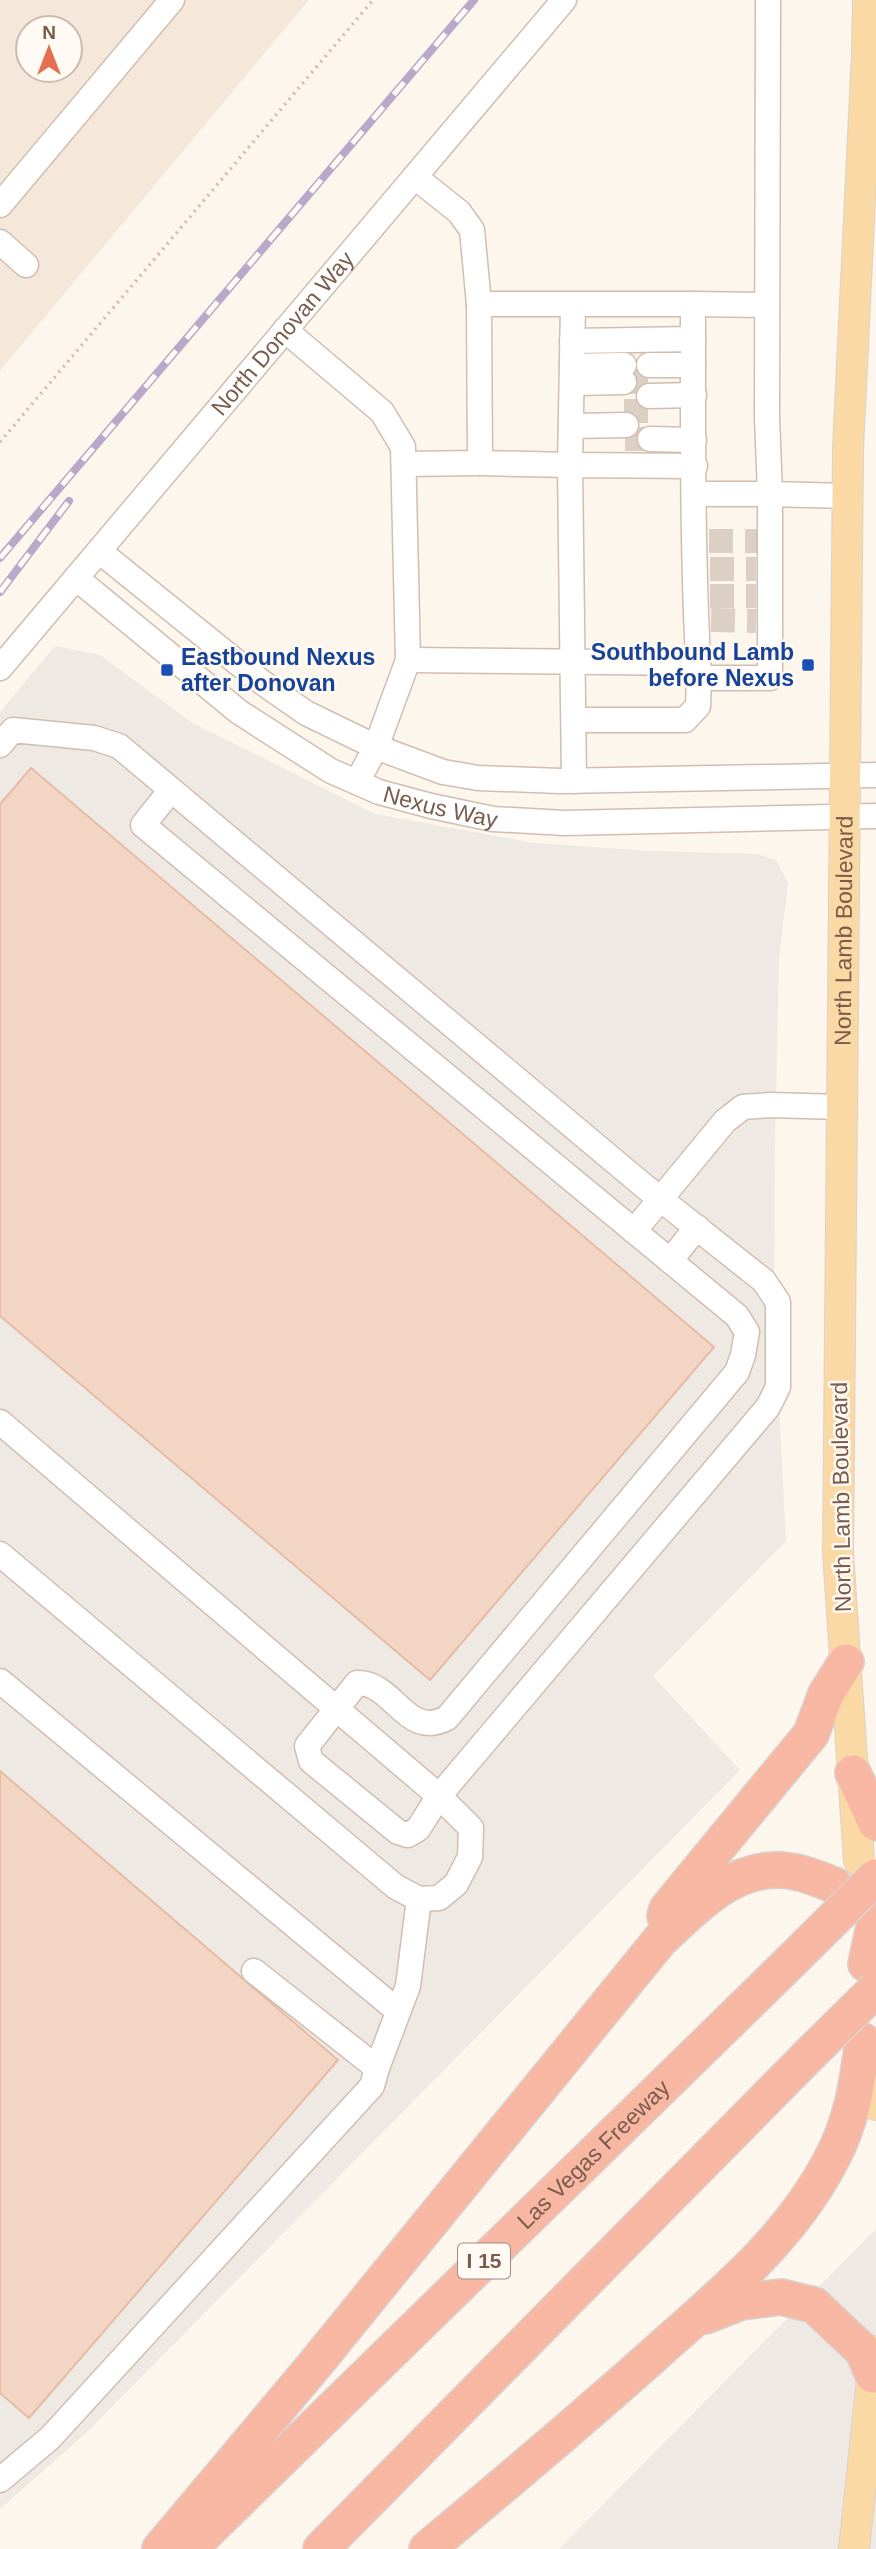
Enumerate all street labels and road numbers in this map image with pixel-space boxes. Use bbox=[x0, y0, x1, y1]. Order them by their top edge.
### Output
street label: North Donovan Way bbox=[206, 246, 359, 421]
street label: Nexus Way bbox=[380, 781, 501, 833]
street label: North Lamb Boulevard bbox=[830, 816, 858, 1046]
street label: North Lamb Boulevard bbox=[826, 1382, 856, 1612]
street label: Las Vegas Freeway bbox=[512, 2074, 675, 2234]
road number: I 15 bbox=[458, 2244, 510, 2278]

